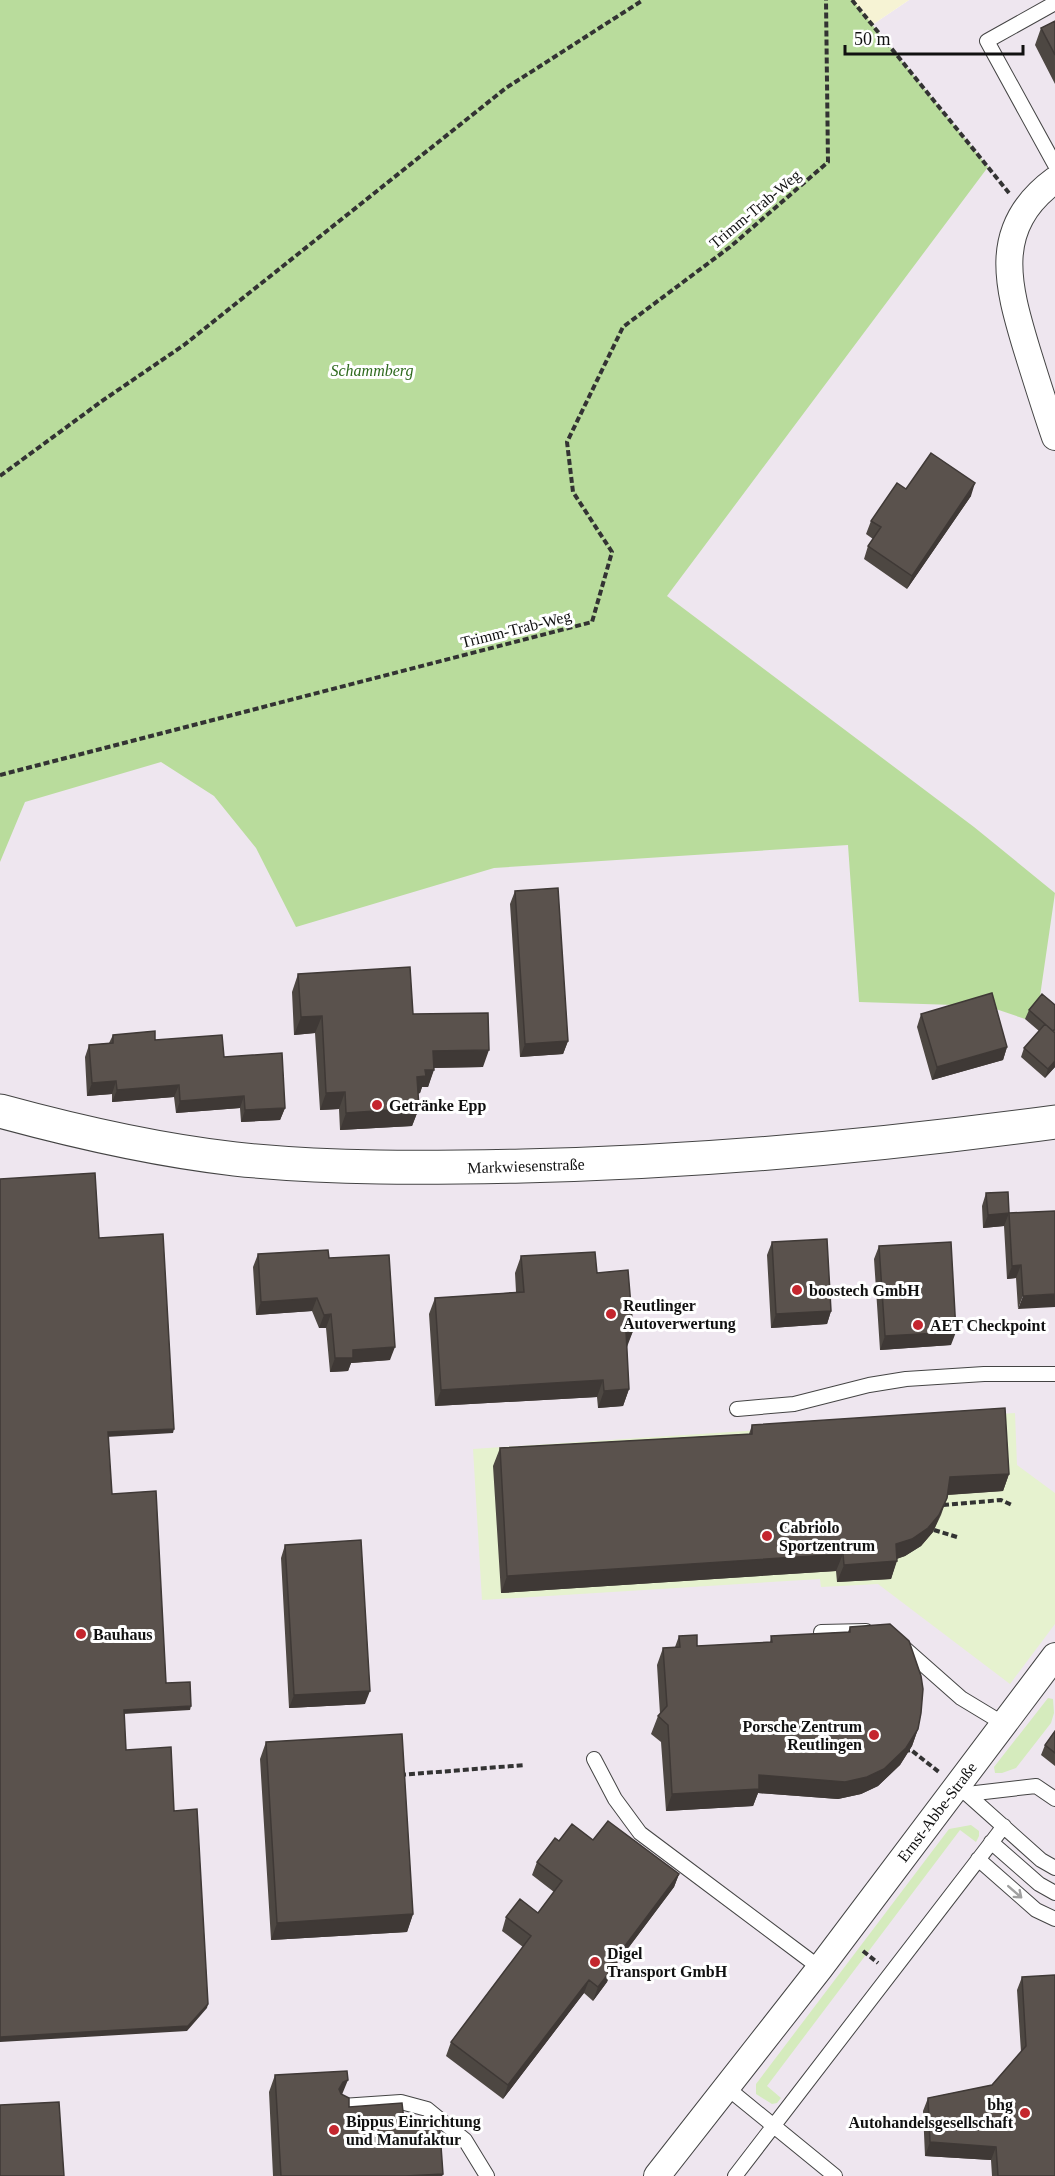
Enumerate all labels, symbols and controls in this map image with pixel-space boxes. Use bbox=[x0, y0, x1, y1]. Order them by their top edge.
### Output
scale bar bbox=[845, 18, 1024, 56]
text: 50 m bbox=[854, 29, 891, 49]
street label: Trimm-Trab-Weg bbox=[706, 166, 804, 253]
park label: Schammberg bbox=[331, 362, 413, 380]
street label: Trimm-Trab-Weg bbox=[459, 607, 573, 652]
place label: Getränke Epp bbox=[389, 1097, 486, 1115]
marker: Getränke Epp bbox=[370, 1098, 384, 1112]
street label: Markwiesenstraße bbox=[467, 1155, 585, 1177]
place label: boostech GmbH bbox=[809, 1282, 920, 1299]
marker: boostech GmbH bbox=[790, 1283, 804, 1297]
place label: Reutlinger Autoverwertung bbox=[623, 1297, 736, 1333]
marker: Reutlinger Autoverwertung bbox=[604, 1307, 618, 1321]
place label: AET Checkpoint bbox=[930, 1317, 1046, 1335]
marker: AET Checkpoint bbox=[911, 1318, 925, 1332]
place label: Cabriolo Sportzentrum bbox=[779, 1519, 876, 1555]
marker: Cabriolo Sportzentrum bbox=[760, 1529, 774, 1543]
place label: Bauhaus bbox=[93, 1626, 153, 1643]
marker: Bauhaus bbox=[74, 1627, 88, 1641]
place label: Porsche Zentrum Reutlingen bbox=[742, 1718, 863, 1754]
marker: Porsche Zentrum Reutlingen bbox=[867, 1728, 881, 1742]
street label: Ernst-Abbe-Straße bbox=[894, 1759, 980, 1865]
one-way arrow bbox=[1007, 1885, 1022, 1899]
place label: Digel Transport GmbH bbox=[607, 1945, 728, 1981]
marker: Digel Transport GmbH bbox=[588, 1955, 602, 1969]
place label: bhg Autohandelsgesellschaft bbox=[849, 2096, 1014, 2132]
marker: bhg Autohandelsgesellschaft bbox=[1018, 2106, 1032, 2120]
place label: Bippus Einrichtung und Manufaktur bbox=[346, 2113, 481, 2148]
marker: Bippus Einrichtung und Manufaktur bbox=[327, 2123, 341, 2137]

